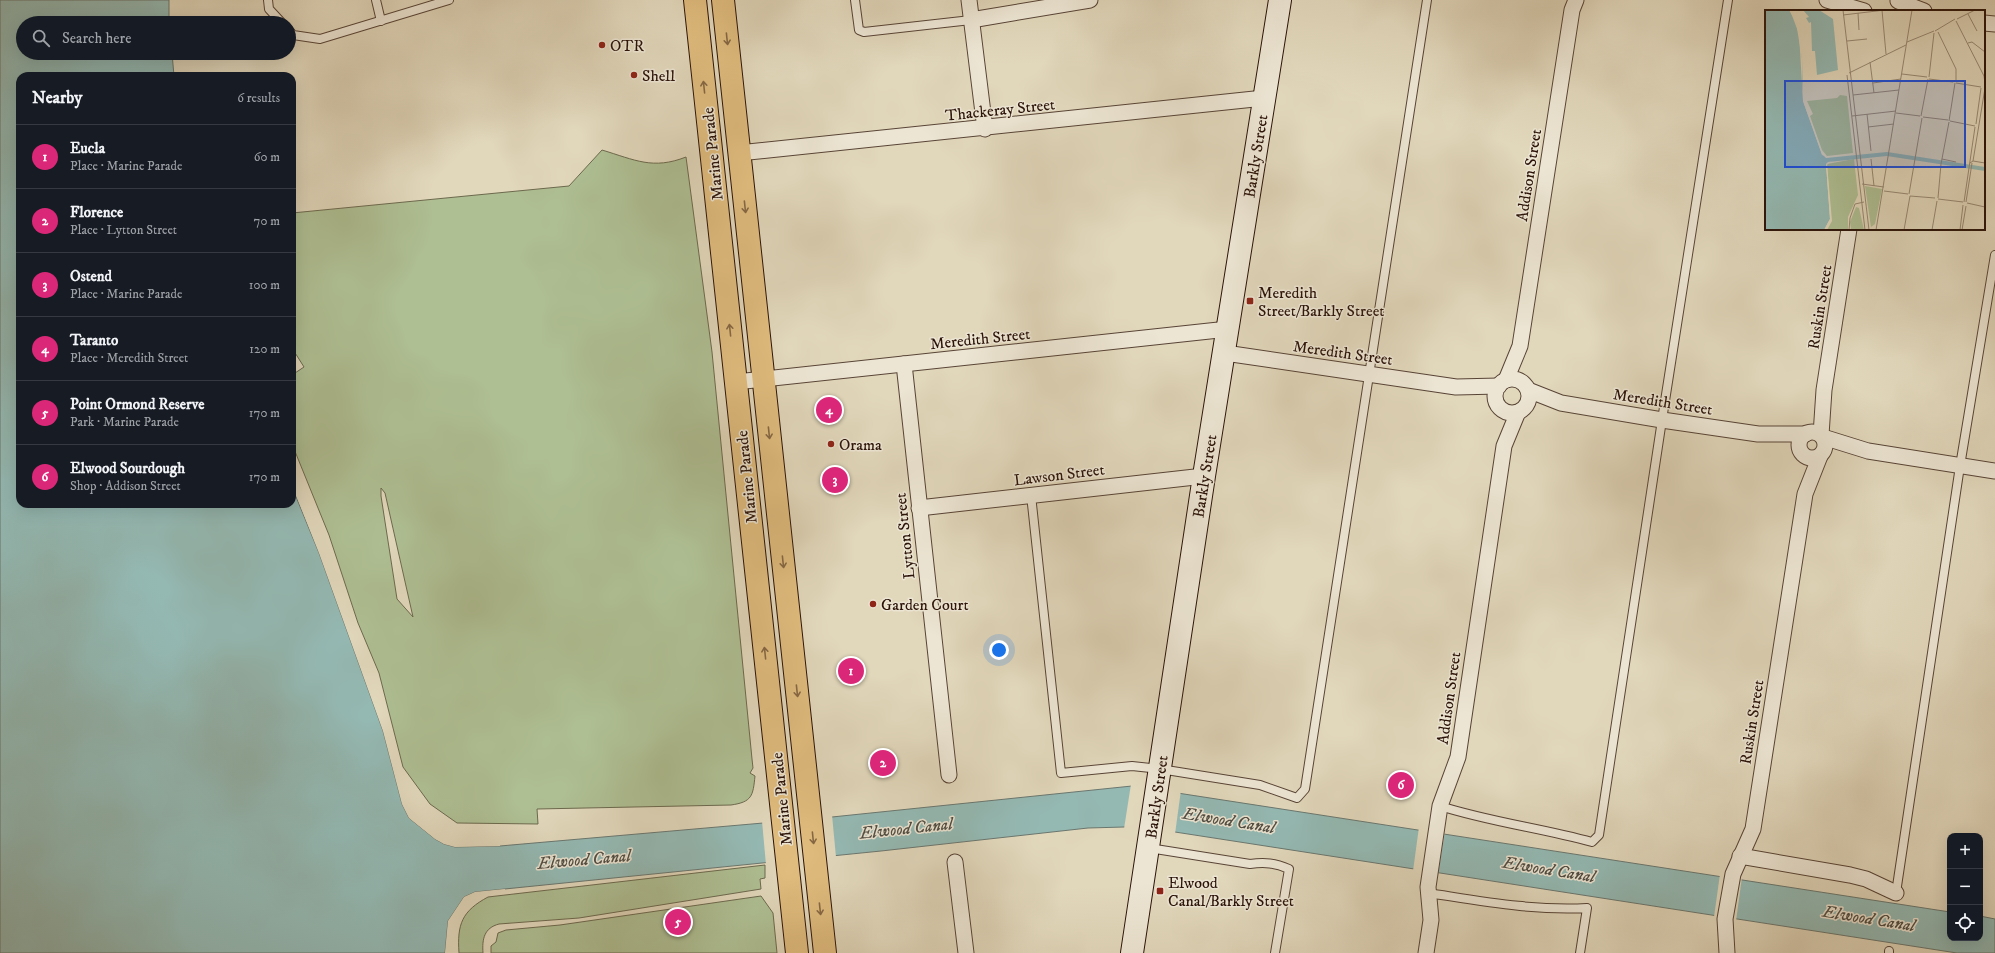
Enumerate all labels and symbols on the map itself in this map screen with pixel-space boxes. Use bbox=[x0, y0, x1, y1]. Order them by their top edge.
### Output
inset map bbox=[1765, 10, 1985, 230]
one-way arrow bbox=[723, 32, 731, 45]
place label: OTR bbox=[610, 36, 644, 56]
marker: OTR bbox=[597, 40, 607, 50]
place label: Shell bbox=[642, 66, 675, 86]
marker: Shell bbox=[629, 70, 639, 80]
one-way arrow bbox=[701, 81, 708, 94]
street label: Thackeray Street bbox=[944, 94, 1056, 126]
street label: Marine Parade bbox=[698, 106, 728, 201]
street label: Barkly Street bbox=[1240, 113, 1272, 199]
street label: Addison Street bbox=[1512, 128, 1546, 223]
one-way arrow bbox=[741, 200, 749, 213]
street label: Ruskin Street bbox=[1803, 263, 1837, 351]
place label: Meredith Street/Barkly Street bbox=[1258, 283, 1384, 321]
marker: Meredith Street/Barkly Street bbox=[1245, 296, 1255, 306]
one-way arrow bbox=[727, 324, 734, 337]
street label: Meredith Street bbox=[929, 324, 1031, 354]
street label: Meredith Street bbox=[1292, 336, 1394, 370]
street label: Meredith Street bbox=[1612, 384, 1714, 420]
pin: 4 bbox=[816, 395, 842, 425]
one-way arrow bbox=[765, 426, 773, 439]
street label: Marine Parade bbox=[732, 429, 762, 524]
street label: Barkly Street bbox=[1189, 433, 1221, 519]
place label: Orama bbox=[839, 435, 882, 455]
marker: Orama bbox=[826, 439, 836, 449]
street label: Lawson Street bbox=[1013, 460, 1106, 490]
pin: 3 bbox=[822, 465, 848, 495]
street label: Lytton Street bbox=[891, 492, 919, 580]
one-way arrow bbox=[779, 555, 787, 568]
place label: Garden Court bbox=[881, 595, 969, 615]
marker: Garden Court bbox=[868, 599, 878, 609]
your location bbox=[989, 640, 1009, 660]
one-way arrow bbox=[761, 647, 769, 660]
street label: Addison Street bbox=[1433, 651, 1465, 746]
pin: 1 bbox=[838, 656, 864, 686]
street label: Ruskin Street bbox=[1735, 678, 1769, 766]
one-way arrow bbox=[793, 685, 800, 698]
pin: 2 bbox=[870, 748, 896, 778]
street label: Marine Parade bbox=[767, 751, 797, 846]
street label: Barkly Street bbox=[1141, 754, 1173, 840]
pin: 6 bbox=[1388, 770, 1414, 800]
water label: Elwood Canal bbox=[1180, 803, 1278, 839]
water label: Elwood Canal bbox=[858, 813, 955, 845]
one-way arrow bbox=[809, 831, 816, 844]
water label: Elwood Canal bbox=[536, 845, 633, 875]
water label: Elwood Canal bbox=[1500, 852, 1598, 888]
place label: Elwood Canal/Barkly Street bbox=[1168, 873, 1294, 911]
marker: Elwood Canal/Barkly Street bbox=[1155, 886, 1165, 896]
water label: Elwood Canal bbox=[1820, 901, 1918, 937]
one-way arrow bbox=[816, 902, 824, 915]
pin: 5 bbox=[665, 907, 691, 937]

